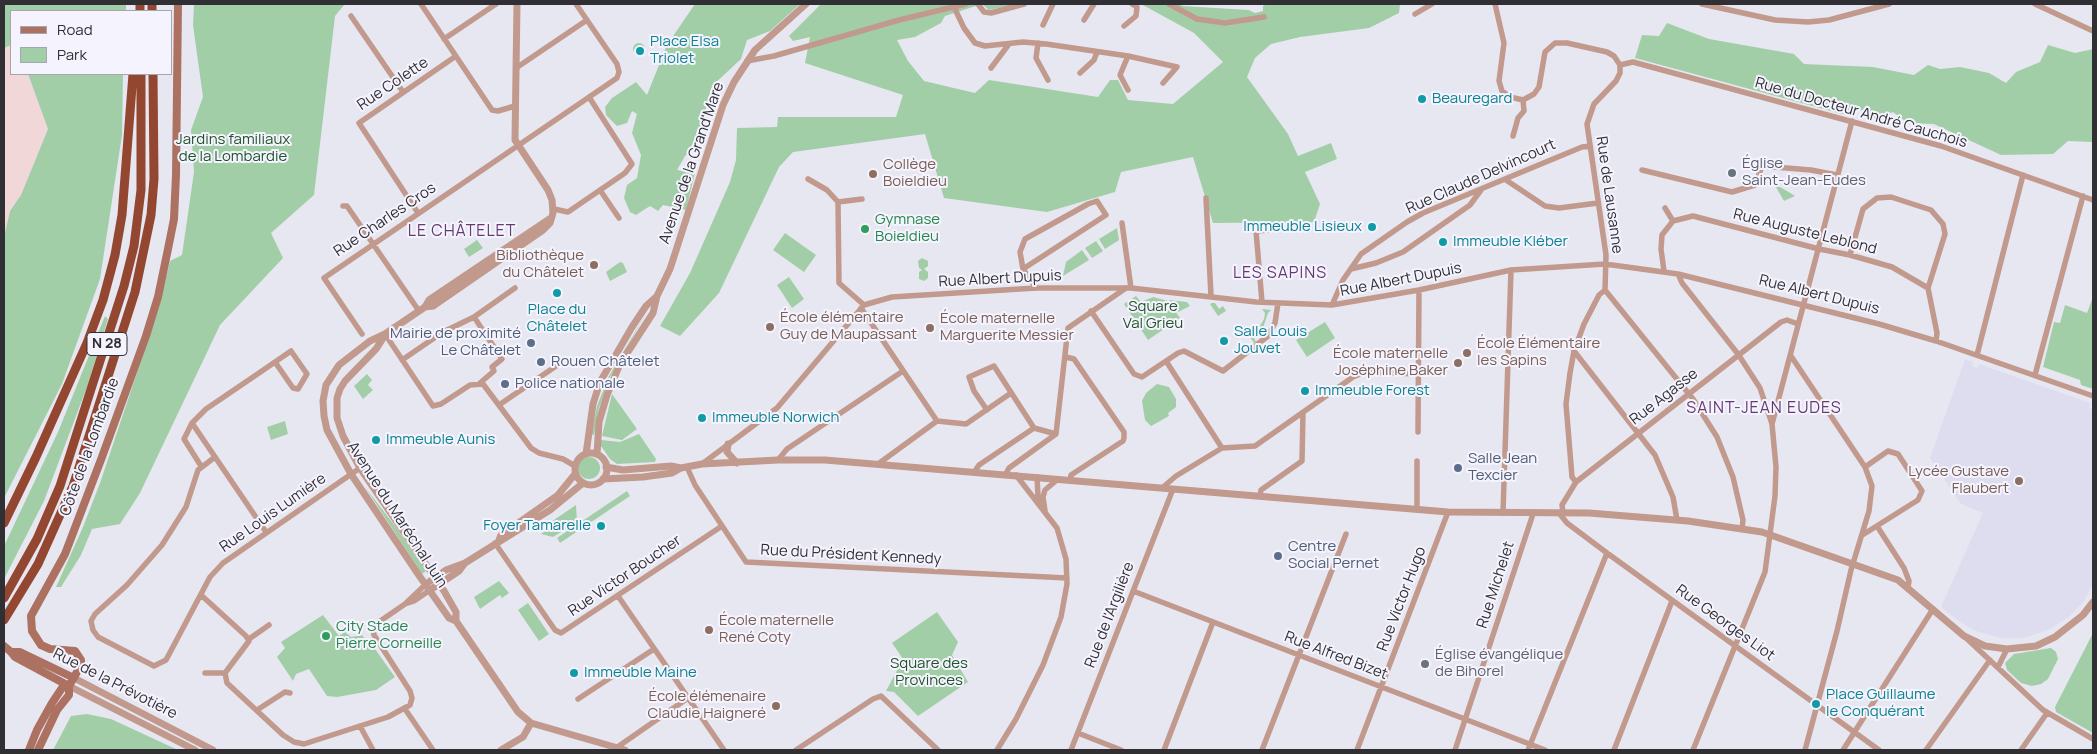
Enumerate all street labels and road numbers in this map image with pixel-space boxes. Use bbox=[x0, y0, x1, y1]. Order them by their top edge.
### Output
street label: Rue Colette bbox=[354, 54, 432, 114]
street label: Rue du Docteur André Cauchois bbox=[1753, 74, 1969, 152]
street label: Avenue de la Grand'Mare bbox=[656, 80, 728, 246]
street label: Rue de Lausanne bbox=[1592, 135, 1626, 255]
street label: Rue Claude Delvincourt bbox=[1403, 136, 1559, 218]
street label: Rue Charles Cros bbox=[331, 179, 439, 261]
street label: Rue Auguste Leblond bbox=[1731, 205, 1879, 259]
street label: Rue Albert Dupuis bbox=[1339, 259, 1463, 301]
street label: Rue Albert Dupuis bbox=[938, 267, 1062, 291]
street label: Rue Albert Dupuis bbox=[1757, 271, 1881, 319]
road number: N 28 bbox=[87, 332, 127, 356]
street label: Rue Agasse bbox=[1626, 365, 1702, 429]
street label: Côte de la Lombardie bbox=[57, 376, 123, 518]
street label: Avenue du Maréchal Juin bbox=[343, 439, 451, 591]
street label: Rue Louis Lumière bbox=[216, 470, 330, 556]
street label: Rue Victor Boucher bbox=[565, 532, 685, 620]
street label: Rue Michelet bbox=[1473, 539, 1519, 631]
street label: Rue du Président Kennedy bbox=[760, 541, 942, 569]
street label: Rue Victor Hugo bbox=[1374, 544, 1430, 654]
street label: Rue de l'Argilière bbox=[1082, 559, 1138, 671]
street label: Rue Georges Liot bbox=[1672, 581, 1778, 665]
street label: Rue Alfred Bizet bbox=[1282, 628, 1390, 684]
street label: Rue de la Prévotière bbox=[50, 645, 180, 723]

